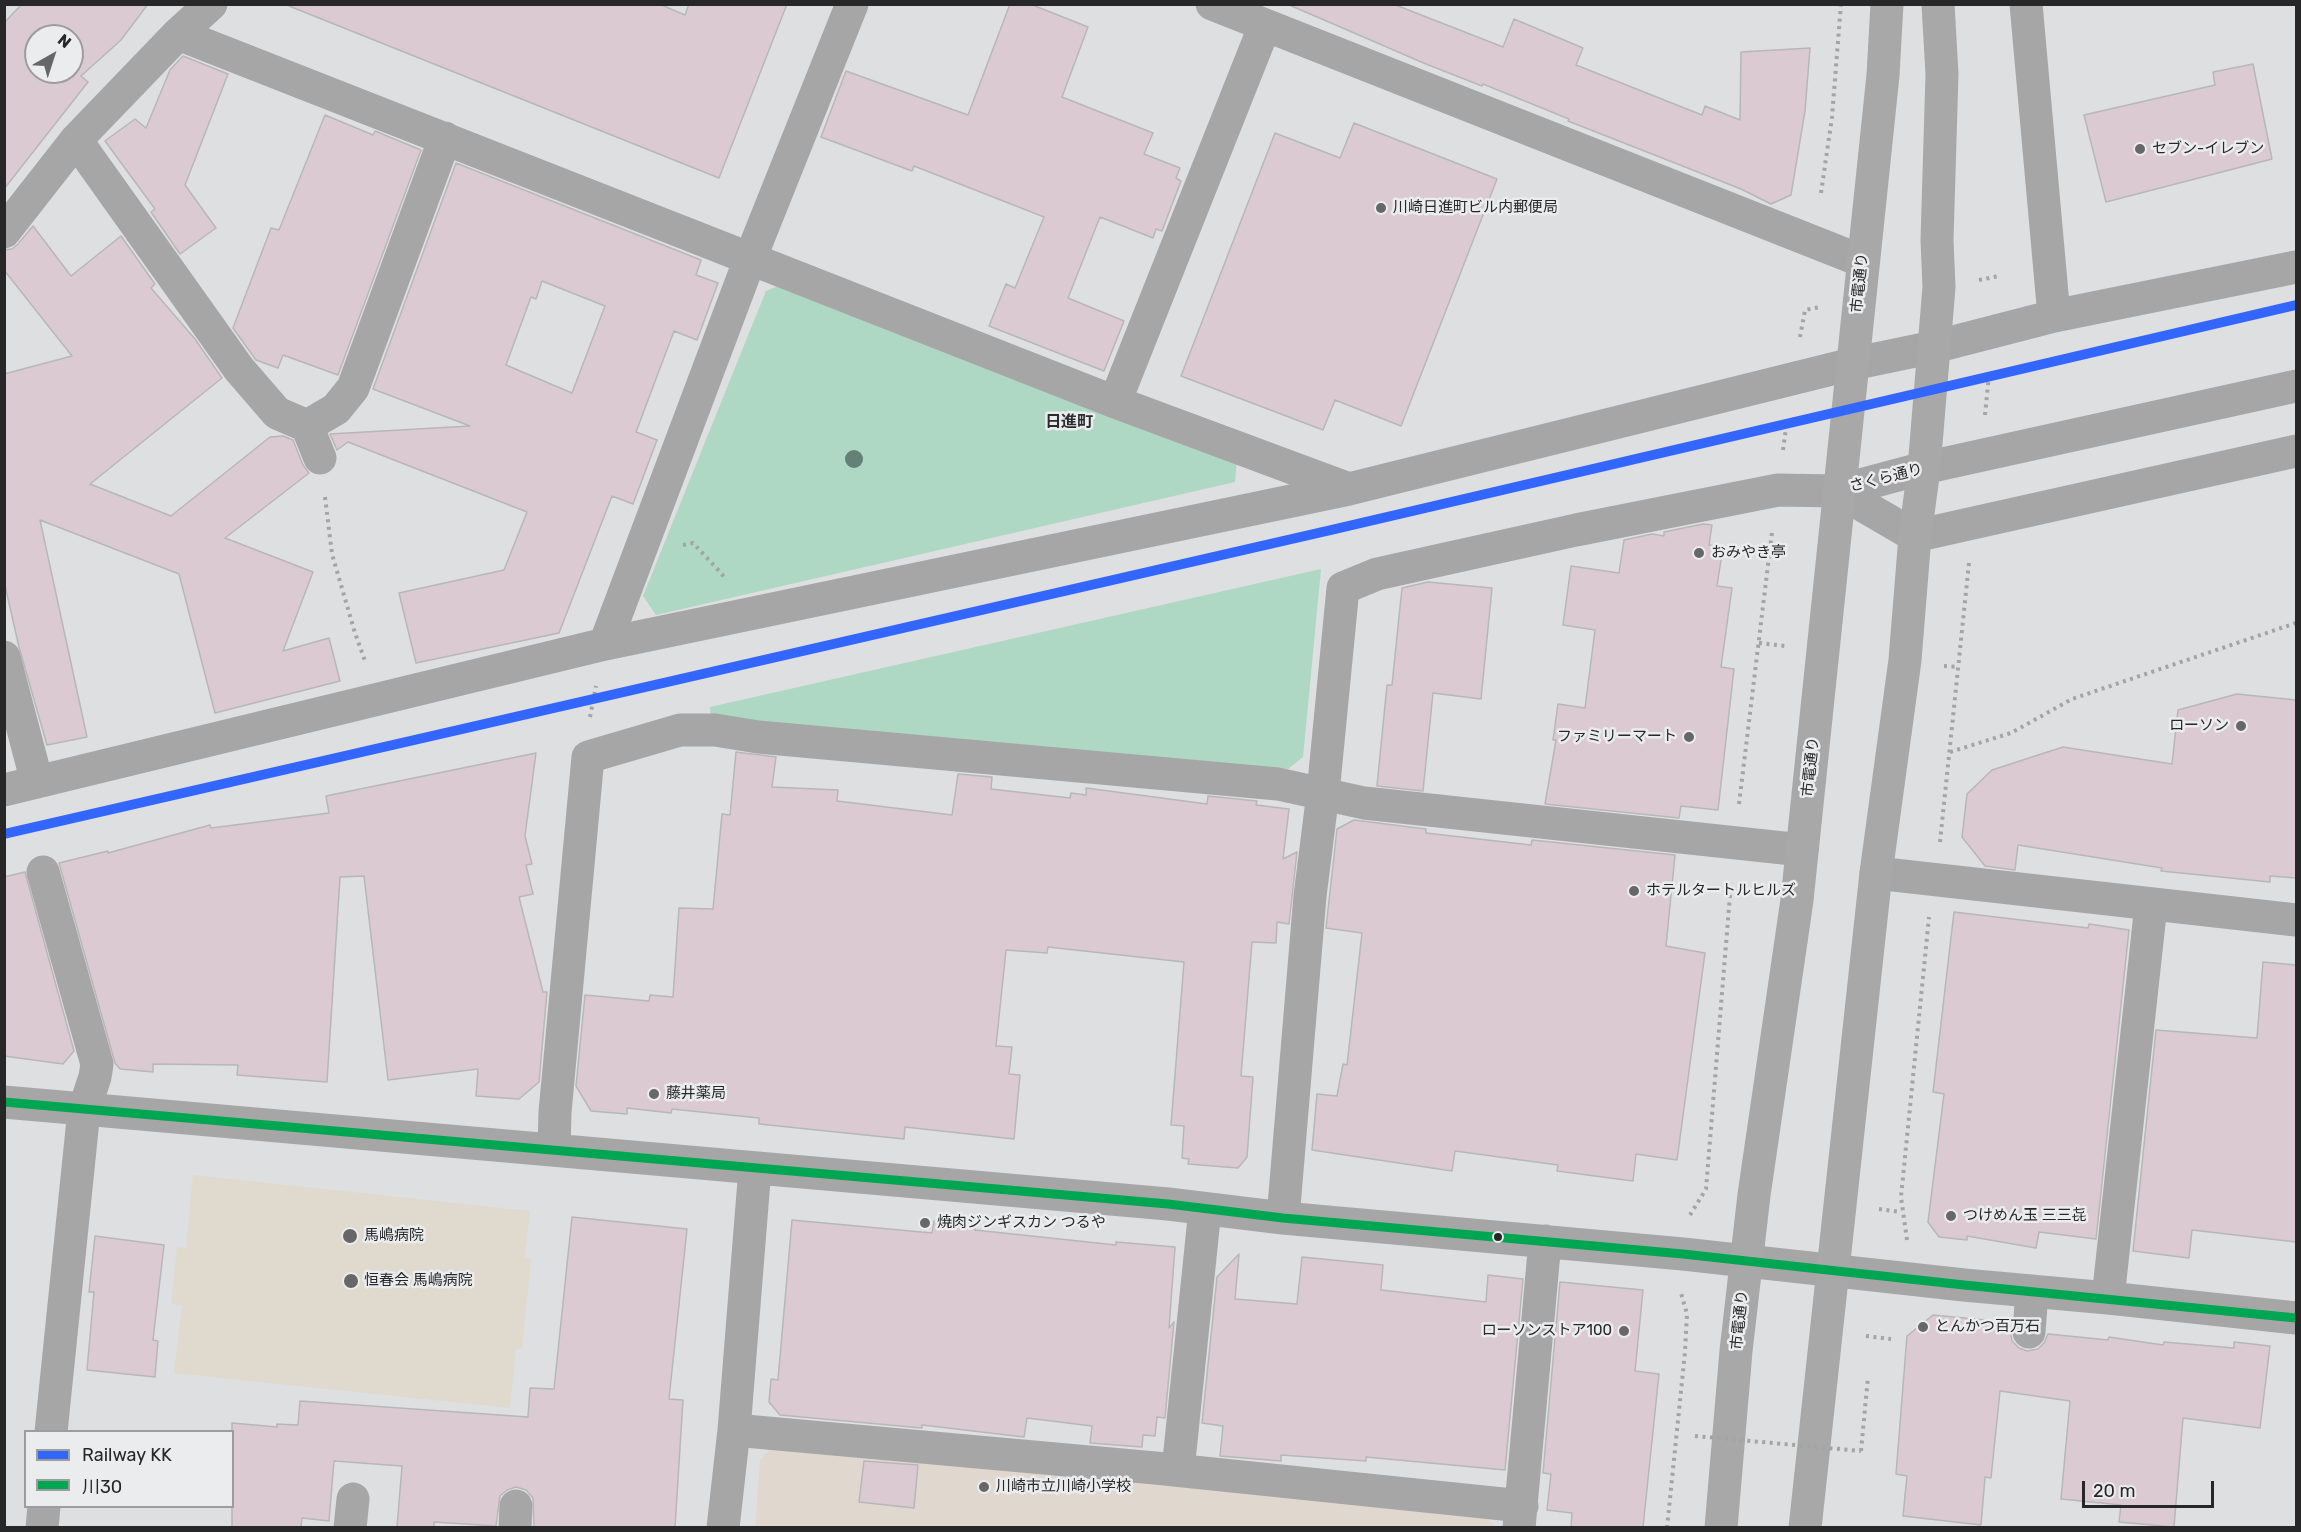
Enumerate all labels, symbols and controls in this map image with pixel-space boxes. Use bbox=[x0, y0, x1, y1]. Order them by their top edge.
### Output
north arrow bbox=[24, 24, 84, 84]
text: N bbox=[54, 30, 75, 52]
place label: セブン-イレブン bbox=[2152, 140, 2264, 158]
marker: セブン-イレブン bbox=[2133, 142, 2147, 156]
place label: 川崎日進町ビル内郵便局 bbox=[1393, 199, 1558, 217]
marker: 川崎日進町ビル内郵便局 bbox=[1374, 201, 1388, 215]
street label: 市電通り bbox=[1848, 252, 1872, 314]
district label: 日進町 bbox=[1045, 412, 1093, 432]
street label: さくら通り bbox=[1847, 460, 1925, 496]
place label: おみやき亭 bbox=[1711, 544, 1786, 562]
marker: おみやき亭 bbox=[1692, 546, 1706, 560]
place label: ローソン bbox=[2169, 717, 2229, 735]
marker: ローソン bbox=[2234, 719, 2248, 733]
place label: ファミリーマート bbox=[1557, 728, 1677, 746]
marker: ファミリーマート bbox=[1682, 730, 1696, 744]
street label: 市電通り bbox=[1799, 736, 1823, 798]
place label: ホテルタートルヒルズ bbox=[1646, 882, 1796, 900]
marker: ホテルタートルヒルズ bbox=[1627, 884, 1641, 898]
place label: 藤井薬局 bbox=[666, 1085, 726, 1103]
marker: 藤井薬局 bbox=[647, 1087, 661, 1101]
place label: つけめん玉 三三㐂 bbox=[1963, 1207, 2087, 1225]
marker: つけめん玉 三三㐂 bbox=[1944, 1209, 1958, 1223]
place label: 焼肉ジンギスカン つるや bbox=[937, 1214, 1106, 1232]
marker: 焼肉ジンギスカン つるや bbox=[918, 1216, 932, 1230]
marker: 馬嶋病院 bbox=[341, 1227, 359, 1245]
place label: 馬嶋病院 bbox=[364, 1227, 424, 1245]
unlabelled marker bbox=[1492, 1231, 1504, 1243]
marker: 恒春会 馬嶋病院 bbox=[342, 1272, 360, 1290]
place label: 恒春会 馬嶋病院 bbox=[364, 1272, 473, 1290]
street label: 市電通り bbox=[1728, 1289, 1752, 1351]
place label: とんかつ百万石 bbox=[1935, 1318, 2040, 1336]
marker: とんかつ百万石 bbox=[1916, 1320, 1930, 1334]
place label: ローソンストア100 bbox=[1482, 1322, 1612, 1340]
marker: ローソンストア100 bbox=[1617, 1324, 1631, 1338]
legend bbox=[24, 1430, 234, 1508]
text: Railway KK bbox=[82, 1444, 172, 1466]
scale bar bbox=[2085, 1469, 2217, 1507]
text: 川30 bbox=[82, 1476, 122, 1498]
place label: 川崎市立川崎小学校 bbox=[996, 1478, 1131, 1496]
marker: 川崎市立川崎小学校 bbox=[977, 1480, 991, 1494]
text: 20 m bbox=[2093, 1480, 2135, 1502]

